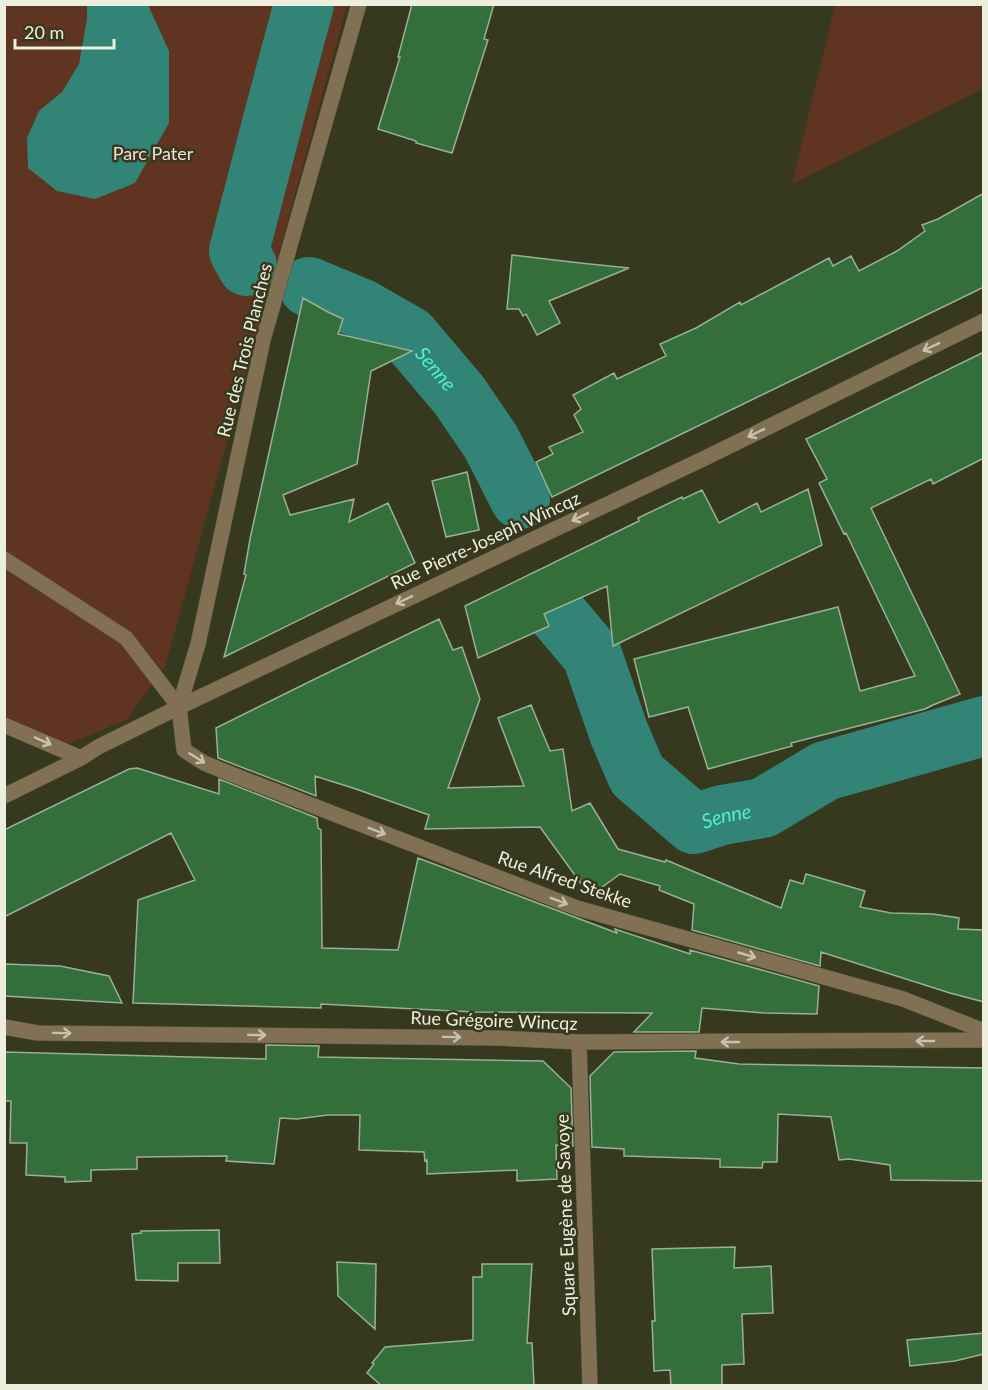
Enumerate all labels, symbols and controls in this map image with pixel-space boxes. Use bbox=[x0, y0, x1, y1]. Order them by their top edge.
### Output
scale bar bbox=[15, 12, 114, 50]
text: 20 m bbox=[24, 21, 64, 43]
park label: Parc Pater bbox=[113, 142, 194, 164]
street label: Rue des Trois Planches bbox=[212, 261, 276, 439]
water label: Senne bbox=[411, 341, 462, 395]
one-way arrow bbox=[922, 341, 940, 353]
one-way arrow bbox=[748, 427, 766, 439]
street label: Rue Pierre-Joseph Wincqz bbox=[387, 486, 583, 594]
one-way arrow bbox=[572, 511, 590, 523]
one-way arrow bbox=[395, 594, 413, 606]
one-way arrow bbox=[33, 736, 51, 747]
one-way arrow bbox=[188, 753, 205, 765]
water label: Senne bbox=[698, 798, 753, 833]
one-way arrow bbox=[368, 826, 386, 837]
street label: Rue Alfred Stekke bbox=[495, 846, 635, 912]
one-way arrow bbox=[550, 896, 568, 907]
one-way arrow bbox=[737, 950, 756, 961]
street label: Rue Grégoire Wincqz bbox=[410, 1006, 578, 1034]
one-way arrow bbox=[52, 1027, 72, 1039]
one-way arrow bbox=[247, 1029, 267, 1041]
one-way arrow bbox=[442, 1031, 462, 1043]
one-way arrow bbox=[916, 1035, 936, 1047]
one-way arrow bbox=[721, 1036, 741, 1048]
street label: Square Eugène de Savoye bbox=[550, 1114, 580, 1316]

